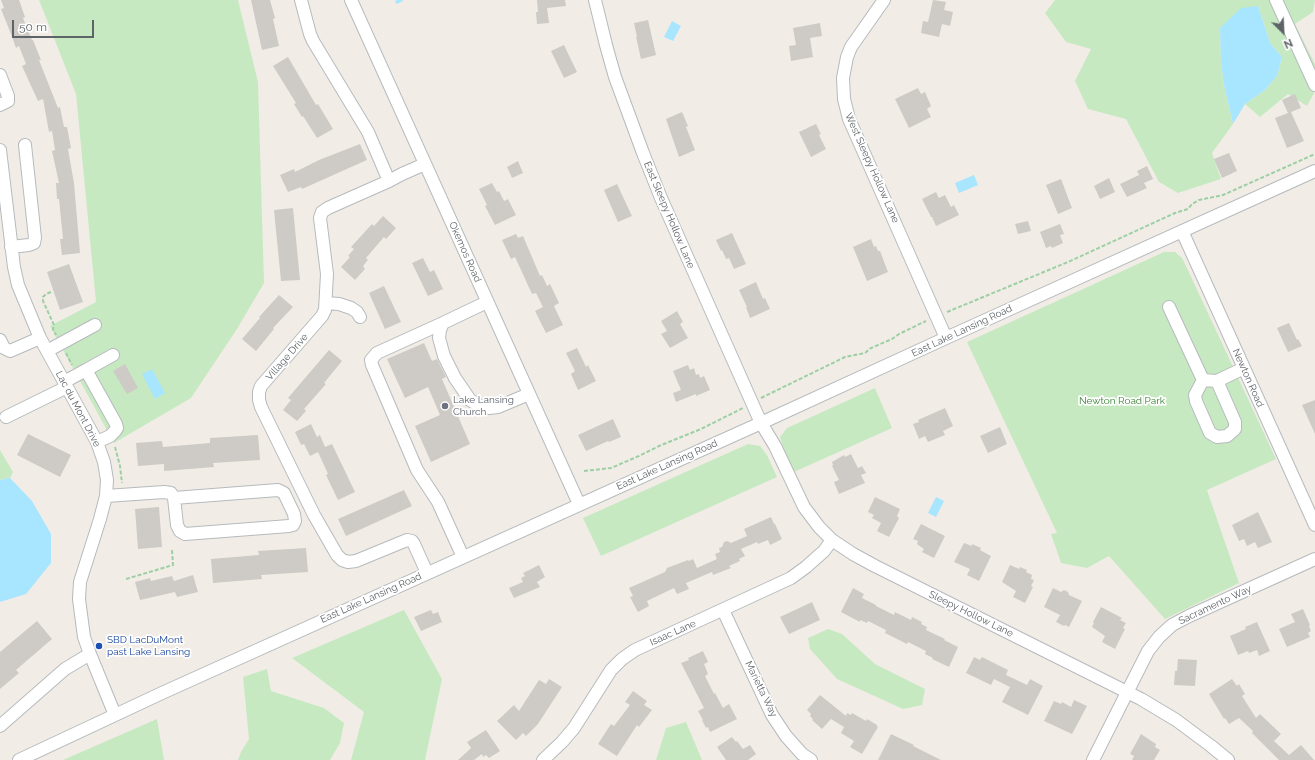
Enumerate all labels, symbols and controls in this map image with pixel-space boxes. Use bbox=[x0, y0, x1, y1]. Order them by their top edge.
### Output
scale bar bbox=[14, 12, 96, 38]
north arrow bbox=[1263, 12, 1303, 52]
text: 50 m bbox=[19, 20, 47, 34]
text: N bbox=[1282, 36, 1295, 51]
street label: West Sleepy Hollow Lane bbox=[842, 111, 902, 225]
street label: East Sleepy Hollow Lane bbox=[641, 160, 697, 270]
street label: Okemos Road bbox=[446, 220, 484, 284]
street label: East Lake Lansing Road bbox=[910, 302, 1014, 360]
street label: Village Drive bbox=[263, 331, 311, 383]
street label: Newton Road bbox=[1230, 347, 1266, 409]
street label: Lac du Mont Drive bbox=[53, 369, 103, 449]
place label: Lake Lansing Church bbox=[453, 394, 514, 418]
park label: Newton Road Park bbox=[1079, 395, 1165, 407]
marker: Lake Lansing Church bbox=[440, 401, 450, 411]
street label: East Lake Lansing Road bbox=[614, 437, 720, 493]
street label: East Lake Lansing Road bbox=[318, 570, 424, 626]
street label: Sacramento Way bbox=[1177, 583, 1253, 627]
street label: Sleepy Hollow Lane bbox=[927, 588, 1015, 640]
street label: Isaac Lane bbox=[648, 618, 698, 648]
place label: SBD LacDuMont past Lake Lansing bbox=[107, 634, 190, 658]
marker: SBD LacDuMont past Lake Lansing bbox=[94, 641, 104, 651]
street label: Marietta Way bbox=[742, 659, 780, 719]

